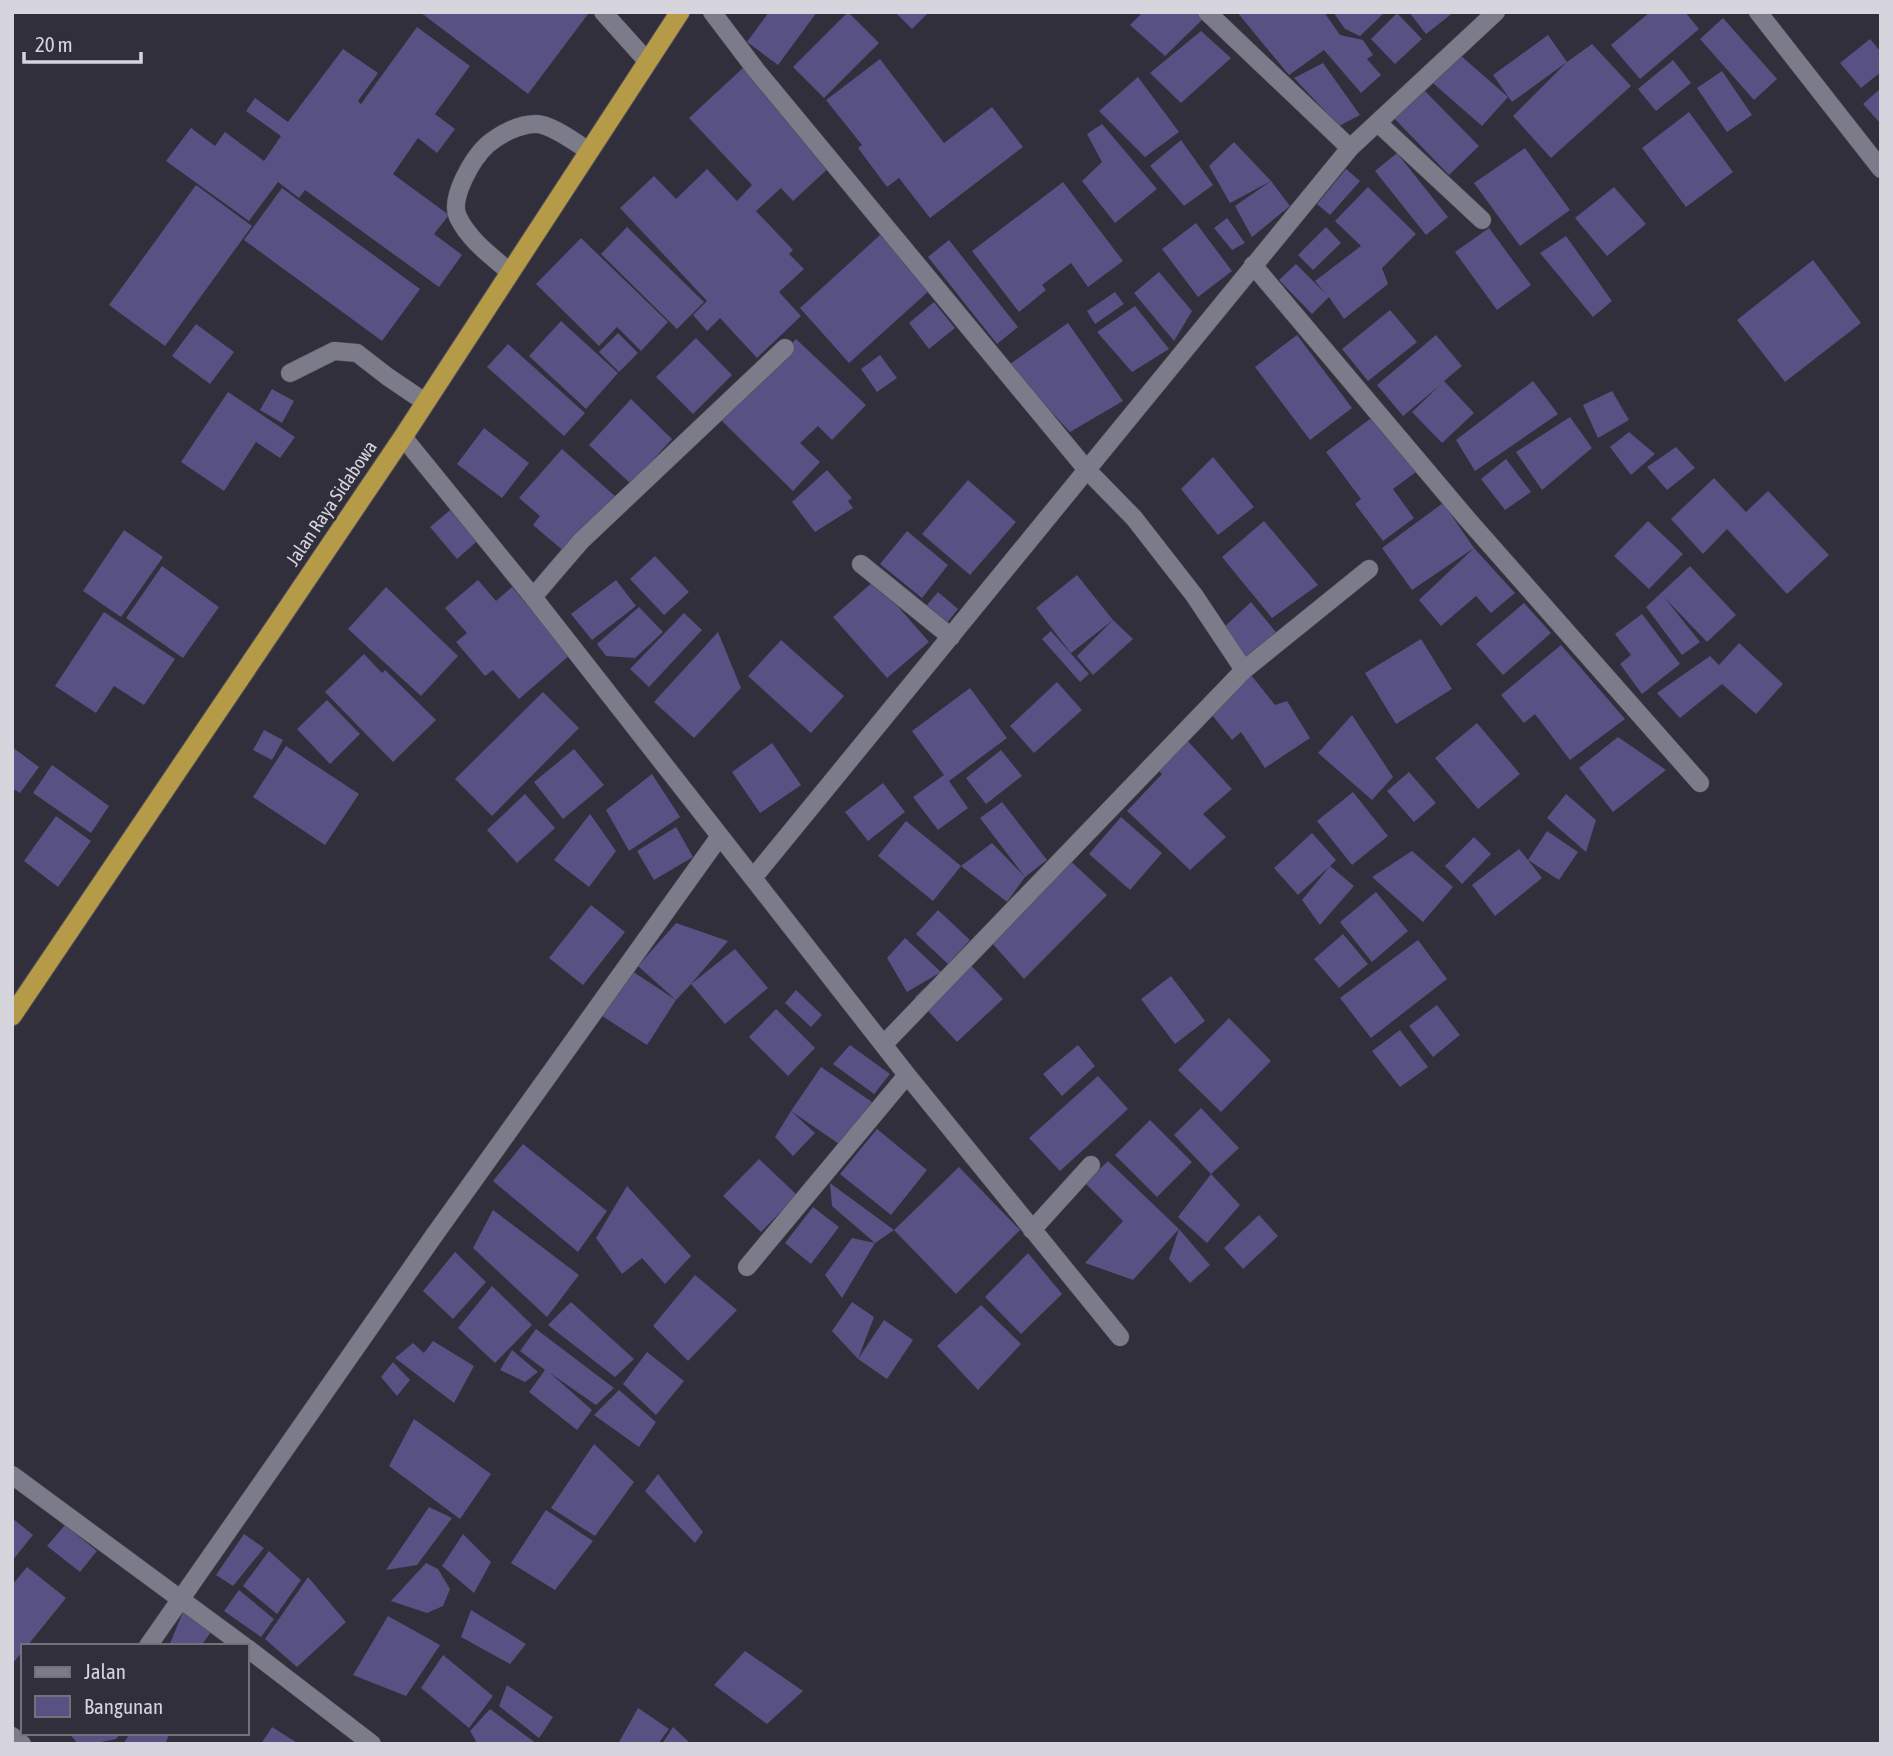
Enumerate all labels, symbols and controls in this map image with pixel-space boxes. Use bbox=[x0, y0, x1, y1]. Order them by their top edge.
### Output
scale bar bbox=[24, 21, 142, 65]
text: 20 m bbox=[35, 32, 73, 56]
street label: Jalan Raya Sidabowa bbox=[281, 436, 381, 570]
legend bbox=[21, 1644, 248, 1735]
text: Jalan bbox=[84, 1659, 126, 1683]
text: Bangunan bbox=[84, 1694, 163, 1718]

